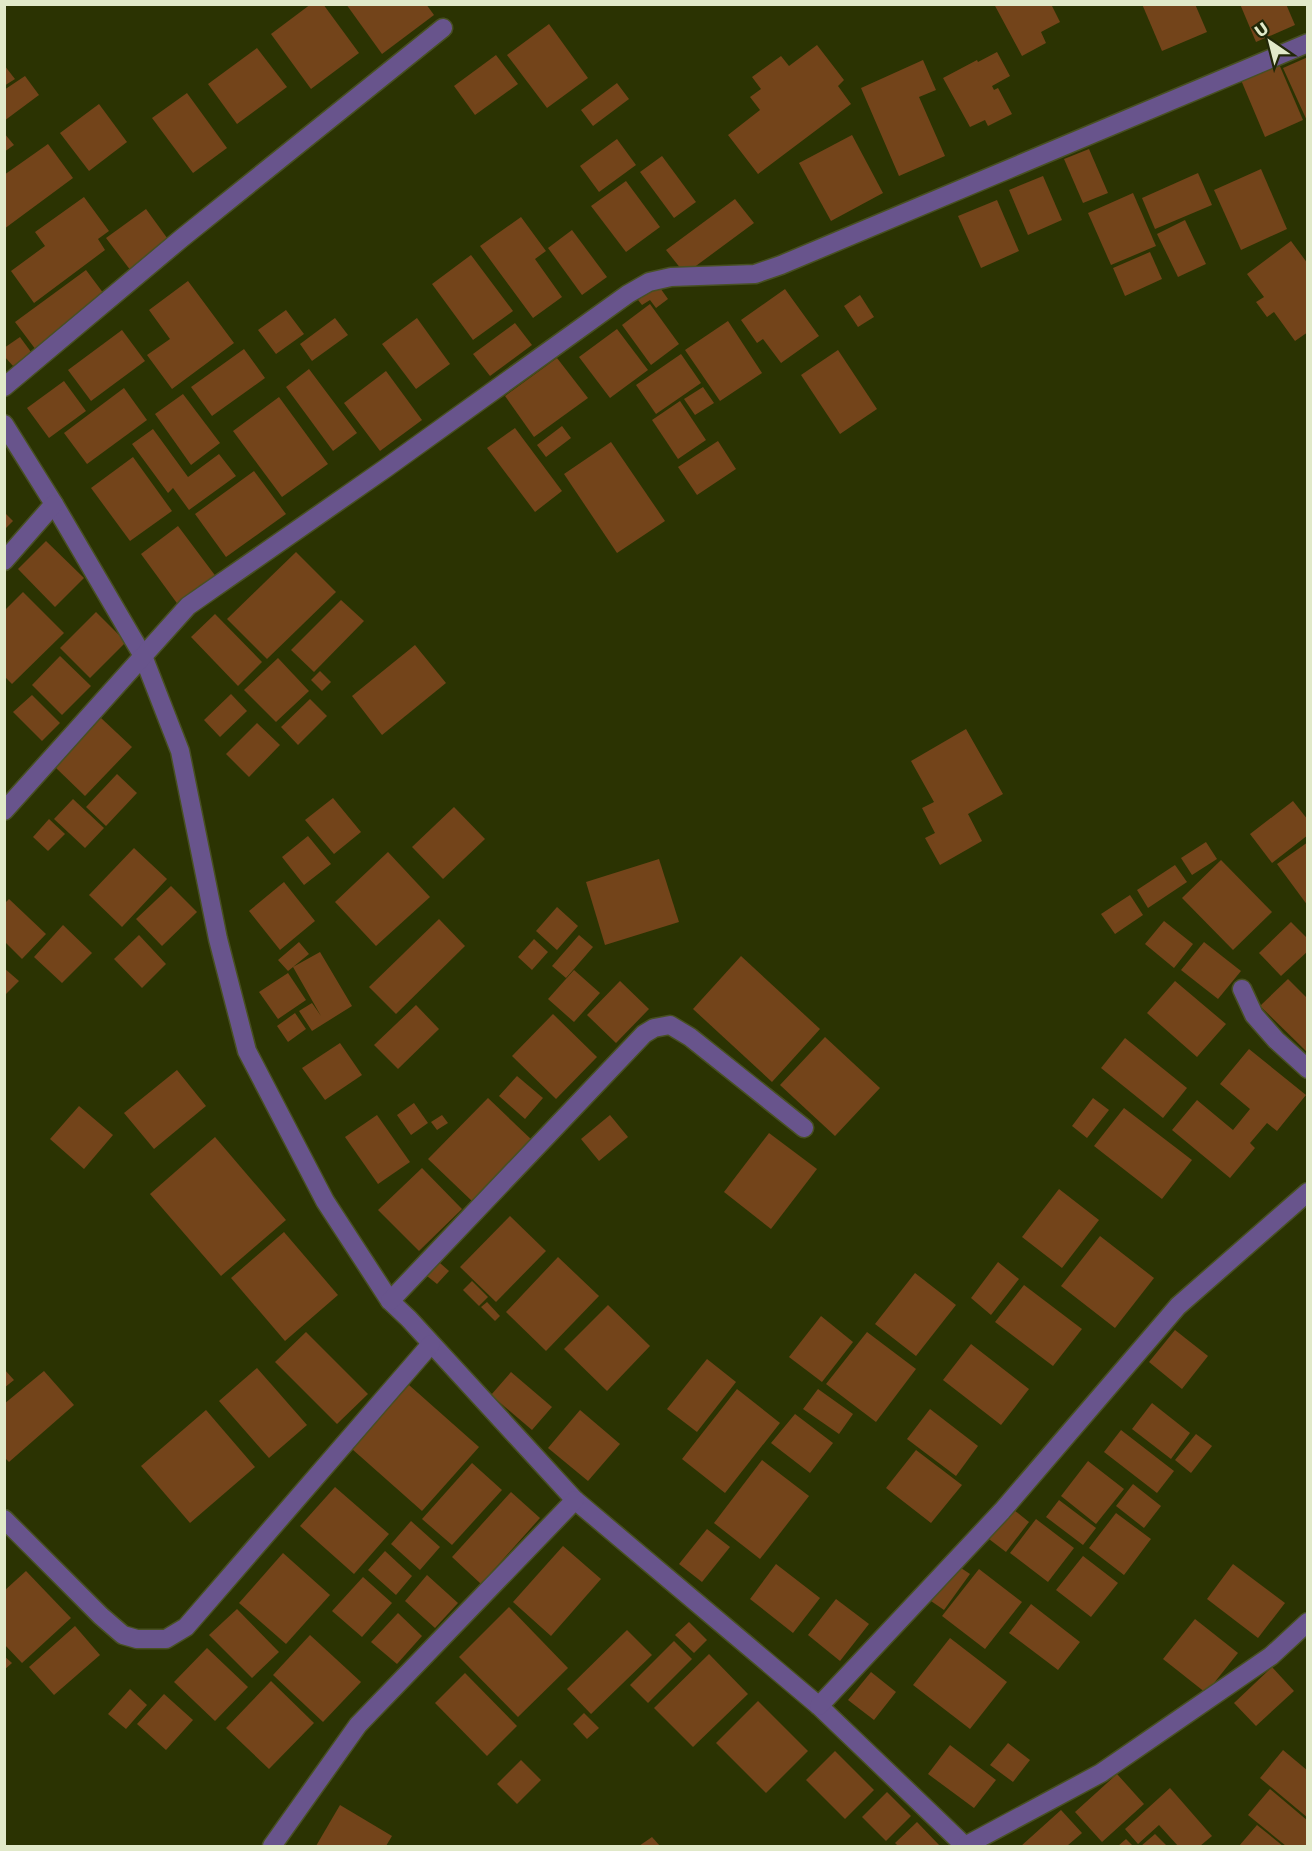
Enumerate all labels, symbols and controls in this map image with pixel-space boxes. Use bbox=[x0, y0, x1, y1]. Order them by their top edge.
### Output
north arrow bbox=[1240, 12, 1300, 72]
text: U bbox=[1251, 19, 1272, 42]

